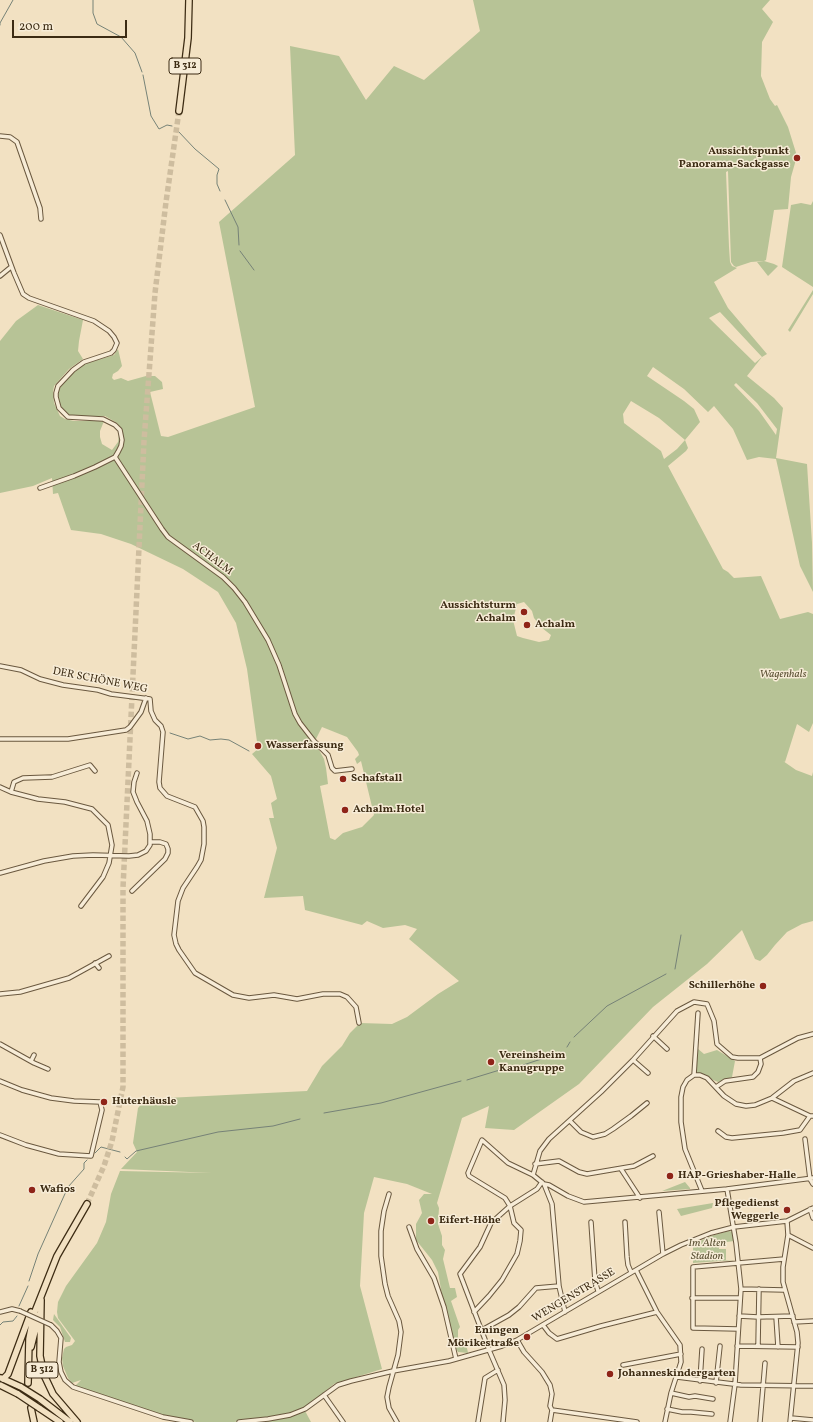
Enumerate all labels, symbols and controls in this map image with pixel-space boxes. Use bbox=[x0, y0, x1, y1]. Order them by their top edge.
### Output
scale bar bbox=[14, 12, 129, 38]
text: 200 m bbox=[19, 19, 53, 35]
road number: B 312 bbox=[169, 58, 201, 74]
place label: Aussichtspunkt Panorama-Sackgasse bbox=[679, 145, 789, 171]
marker: Aussichtspunkt Panorama-Sackgasse bbox=[792, 153, 802, 163]
street label: ACHALM bbox=[189, 540, 235, 578]
place label: Aussichtsturm Achalm bbox=[440, 599, 516, 625]
marker: Aussichtsturm Achalm bbox=[519, 607, 529, 617]
place label: Achalm bbox=[535, 618, 575, 632]
marker: Achalm bbox=[522, 620, 532, 630]
street label: DER SCHÖNE WEG bbox=[51, 665, 149, 697]
park label: Wagenhals bbox=[759, 668, 807, 682]
place label: Wasserfassung bbox=[266, 739, 344, 753]
marker: Wasserfassung bbox=[253, 741, 263, 751]
place label: Schafstall bbox=[351, 772, 402, 786]
marker: Schafstall bbox=[338, 774, 348, 784]
place label: Achalm.Hotel bbox=[353, 803, 425, 817]
marker: Achalm.Hotel bbox=[340, 805, 350, 815]
place label: Schillerhöhe bbox=[689, 979, 755, 993]
marker: Schillerhöhe bbox=[758, 981, 768, 991]
place label: Vereinsheim Kanugruppe bbox=[499, 1049, 565, 1075]
marker: Vereinsheim Kanugruppe bbox=[486, 1057, 496, 1067]
place label: Huterhäusle bbox=[112, 1095, 176, 1109]
marker: Huterhäusle bbox=[99, 1097, 109, 1107]
place label: HAP-Grieshaber-Halle bbox=[678, 1169, 796, 1183]
marker: HAP-Grieshaber-Halle bbox=[665, 1171, 675, 1181]
place label: Wafios bbox=[40, 1183, 75, 1197]
marker: Wafios bbox=[27, 1185, 37, 1195]
place label: Pflegedienst Weggerle bbox=[714, 1197, 779, 1223]
marker: Pflegedienst Weggerle bbox=[782, 1205, 792, 1215]
place label: Eifert-Höhe bbox=[439, 1214, 501, 1228]
marker: Eifert-Höhe bbox=[426, 1216, 436, 1226]
park label: Im Alten Stadion bbox=[688, 1237, 726, 1263]
street label: WENGENSTRASSE bbox=[530, 1266, 618, 1326]
place label: Eningen Mörikestraße bbox=[448, 1324, 519, 1350]
marker: Eningen Mörikestraße bbox=[522, 1332, 532, 1342]
road number: B 312 bbox=[26, 1362, 58, 1378]
place label: Johanneskindergarten bbox=[618, 1367, 736, 1381]
marker: Johanneskindergarten bbox=[605, 1369, 615, 1379]

